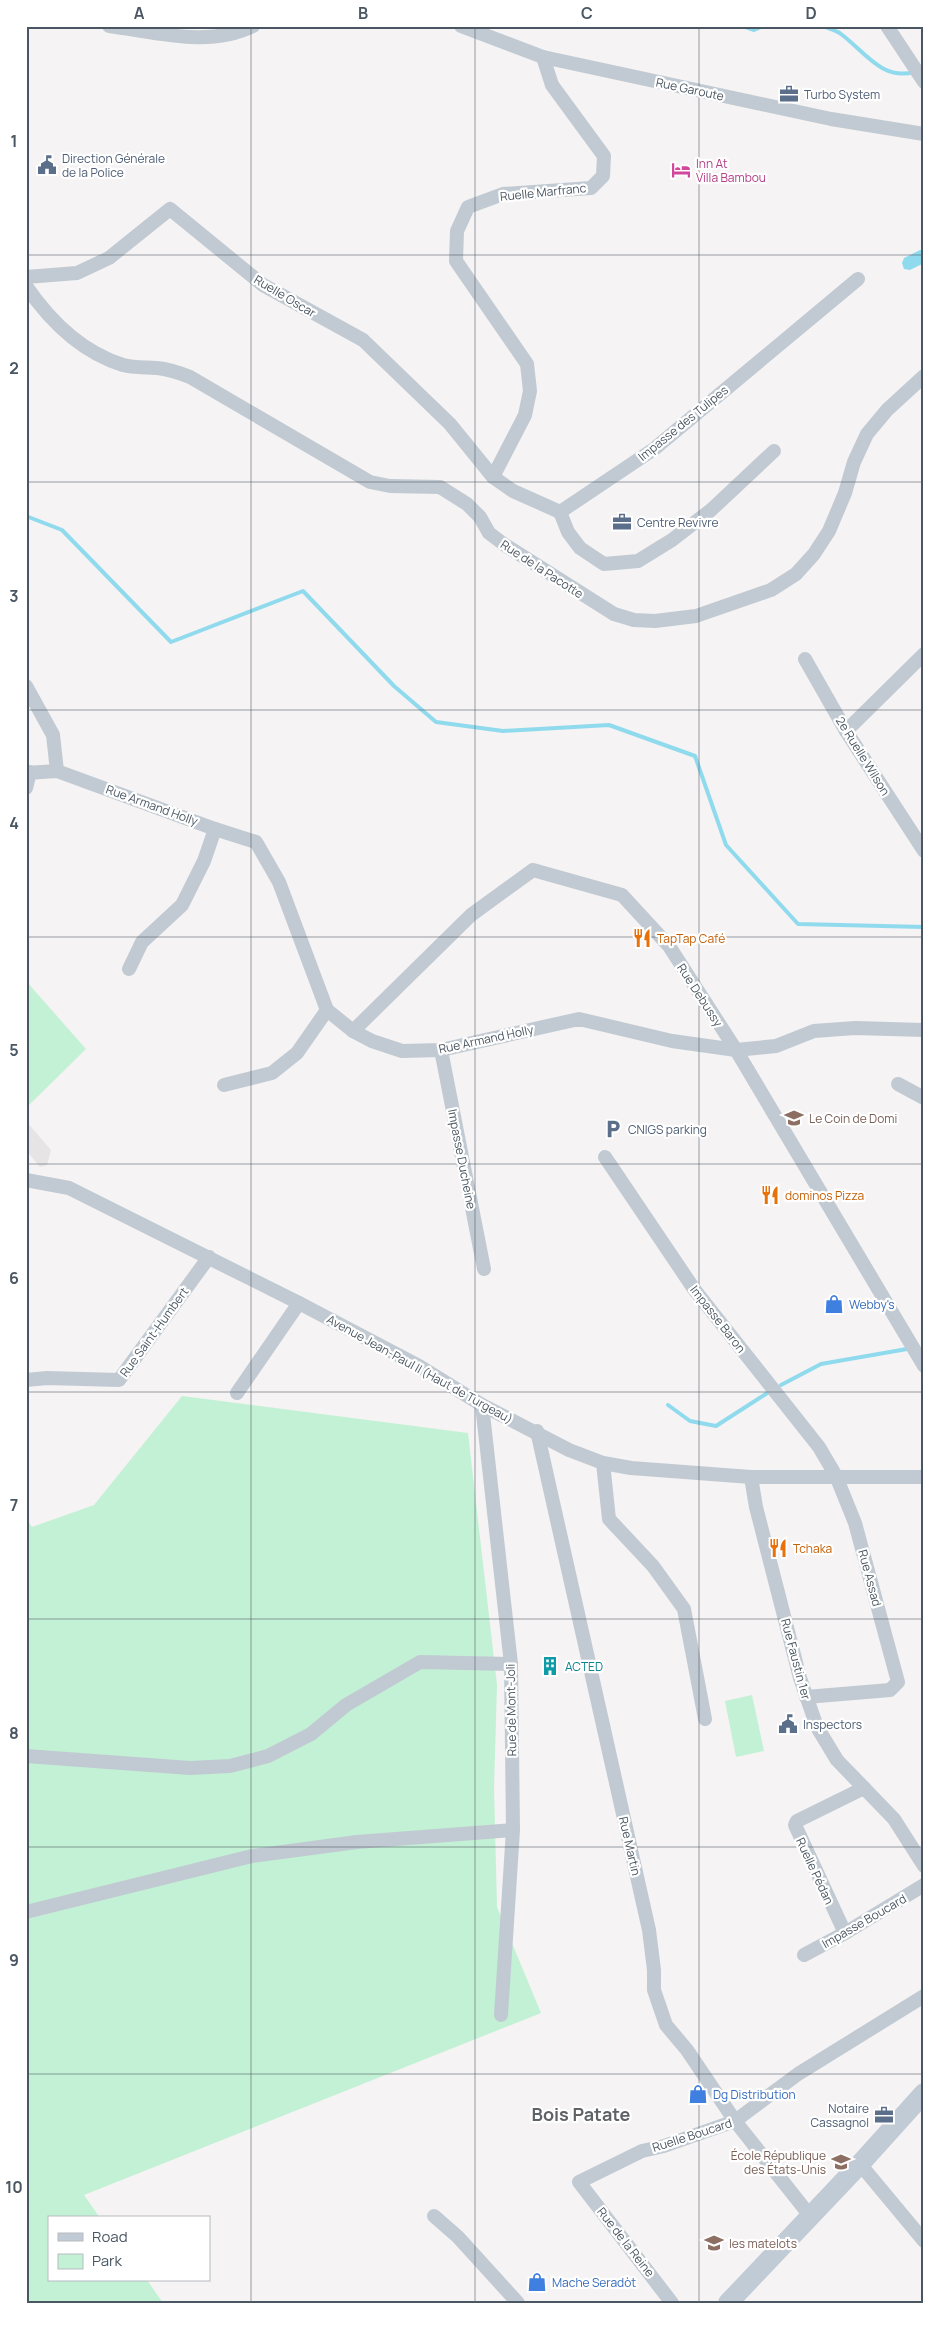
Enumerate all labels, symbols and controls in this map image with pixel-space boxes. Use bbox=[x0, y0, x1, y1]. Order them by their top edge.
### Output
text: A bbox=[134, 2, 145, 24]
text: B bbox=[358, 2, 368, 24]
text: C bbox=[581, 2, 593, 24]
text: D bbox=[805, 2, 817, 24]
street label: Rue Garoute bbox=[654, 73, 726, 105]
office icon: Turbo System bbox=[778, 83, 800, 105]
place label: Turbo System bbox=[804, 86, 880, 103]
text: 1 bbox=[10, 130, 18, 152]
place label: Direction Générale de la Police bbox=[62, 150, 165, 181]
public building icon: Direction Générale de la Police bbox=[36, 154, 58, 176]
place label: Inn At Villa Bambou bbox=[696, 155, 766, 186]
hotel icon: Inn At Villa Bambou bbox=[670, 159, 692, 181]
street label: Ruelle Marfranc bbox=[499, 179, 587, 205]
street label: Ruelle Oscar bbox=[251, 271, 320, 321]
text: 2 bbox=[9, 357, 19, 379]
street label: Impasse des Tulipes bbox=[634, 381, 732, 465]
office icon: Centre Revivre bbox=[611, 511, 633, 533]
place label: Centre Revivre bbox=[637, 514, 719, 531]
street label: Rue de la Pacotte bbox=[497, 536, 587, 602]
text: 3 bbox=[9, 585, 19, 607]
street label: 2e Ruelle Wilson bbox=[832, 713, 894, 799]
street label: Rue Armand Holly bbox=[104, 780, 201, 830]
text: 4 bbox=[9, 812, 19, 834]
restaurant icon: TapTap Café bbox=[631, 927, 653, 949]
place label: TapTap Café bbox=[657, 930, 725, 947]
street label: Rue Debussy bbox=[673, 960, 727, 1030]
street label: Rue Armand Holly bbox=[437, 1020, 536, 1057]
text: 5 bbox=[9, 1039, 19, 1061]
street label: Impasse Ducheine bbox=[444, 1107, 480, 1211]
school or university icon: Le Coin de Domi bbox=[783, 1107, 805, 1129]
place label: Le Coin de Domi bbox=[809, 1110, 897, 1127]
parking icon: CNIGS parking bbox=[602, 1118, 624, 1140]
place label: CNIGS parking bbox=[628, 1121, 707, 1138]
restaurant icon: dominos Pizza bbox=[759, 1184, 781, 1206]
place label: dominos Pizza bbox=[785, 1187, 864, 1204]
text: 6 bbox=[9, 1267, 19, 1289]
street label: Impasse Baron bbox=[686, 1282, 750, 1356]
street label: Rue Saint-Humbert bbox=[116, 1284, 192, 1380]
shop icon: Webby's bbox=[823, 1293, 845, 1315]
place label: Webby's bbox=[849, 1296, 895, 1313]
street label: Avenue Jean-Paul II (Haut de Turgeau) bbox=[324, 1311, 516, 1427]
text: 7 bbox=[10, 1494, 18, 1516]
restaurant icon: Tchaka bbox=[767, 1537, 789, 1559]
place label: Tchaka bbox=[793, 1540, 832, 1557]
street label: Rue Assad bbox=[854, 1548, 886, 1608]
street label: Rue Faustin 1er bbox=[777, 1617, 815, 1702]
building icon: ACTED bbox=[539, 1655, 561, 1677]
place label: ACTED bbox=[565, 1658, 603, 1675]
street label: Rue de Mont-Joli bbox=[502, 1664, 520, 1756]
public building icon: Inspectors bbox=[777, 1713, 799, 1735]
place label: Inspectors bbox=[803, 1716, 862, 1733]
text: 8 bbox=[9, 1722, 19, 1744]
street label: Rue Martin bbox=[615, 1815, 645, 1877]
street label: Ruelle Pédan bbox=[792, 1835, 838, 1907]
street label: Impasse Boucard bbox=[819, 1890, 909, 1952]
text: 9 bbox=[9, 1949, 19, 1971]
shop icon: Dg Distribution bbox=[687, 2083, 709, 2105]
place label: Dg Distribution bbox=[713, 2086, 796, 2103]
place label: Notaire Cassagnol bbox=[810, 2100, 869, 2131]
district label: Bois Patate bbox=[532, 2102, 631, 2126]
office icon: Notaire Cassagnol bbox=[873, 2104, 895, 2126]
street label: Ruelle Boucard bbox=[650, 2114, 734, 2156]
place label: École République des États-Unis bbox=[731, 2147, 826, 2178]
school or university icon: École République des États-Unis bbox=[830, 2151, 852, 2173]
text: 10 bbox=[5, 2176, 23, 2198]
street label: Rue de la Reine bbox=[593, 2204, 659, 2280]
legend bbox=[48, 2216, 210, 2282]
text: Road bbox=[92, 2226, 128, 2247]
school or university icon: les matelots bbox=[703, 2232, 725, 2254]
place label: les matelots bbox=[729, 2235, 797, 2252]
text: Park bbox=[92, 2250, 122, 2271]
shop icon: Mache Seradòt bbox=[526, 2271, 548, 2293]
place label: Mache Seradòt bbox=[552, 2274, 636, 2291]

